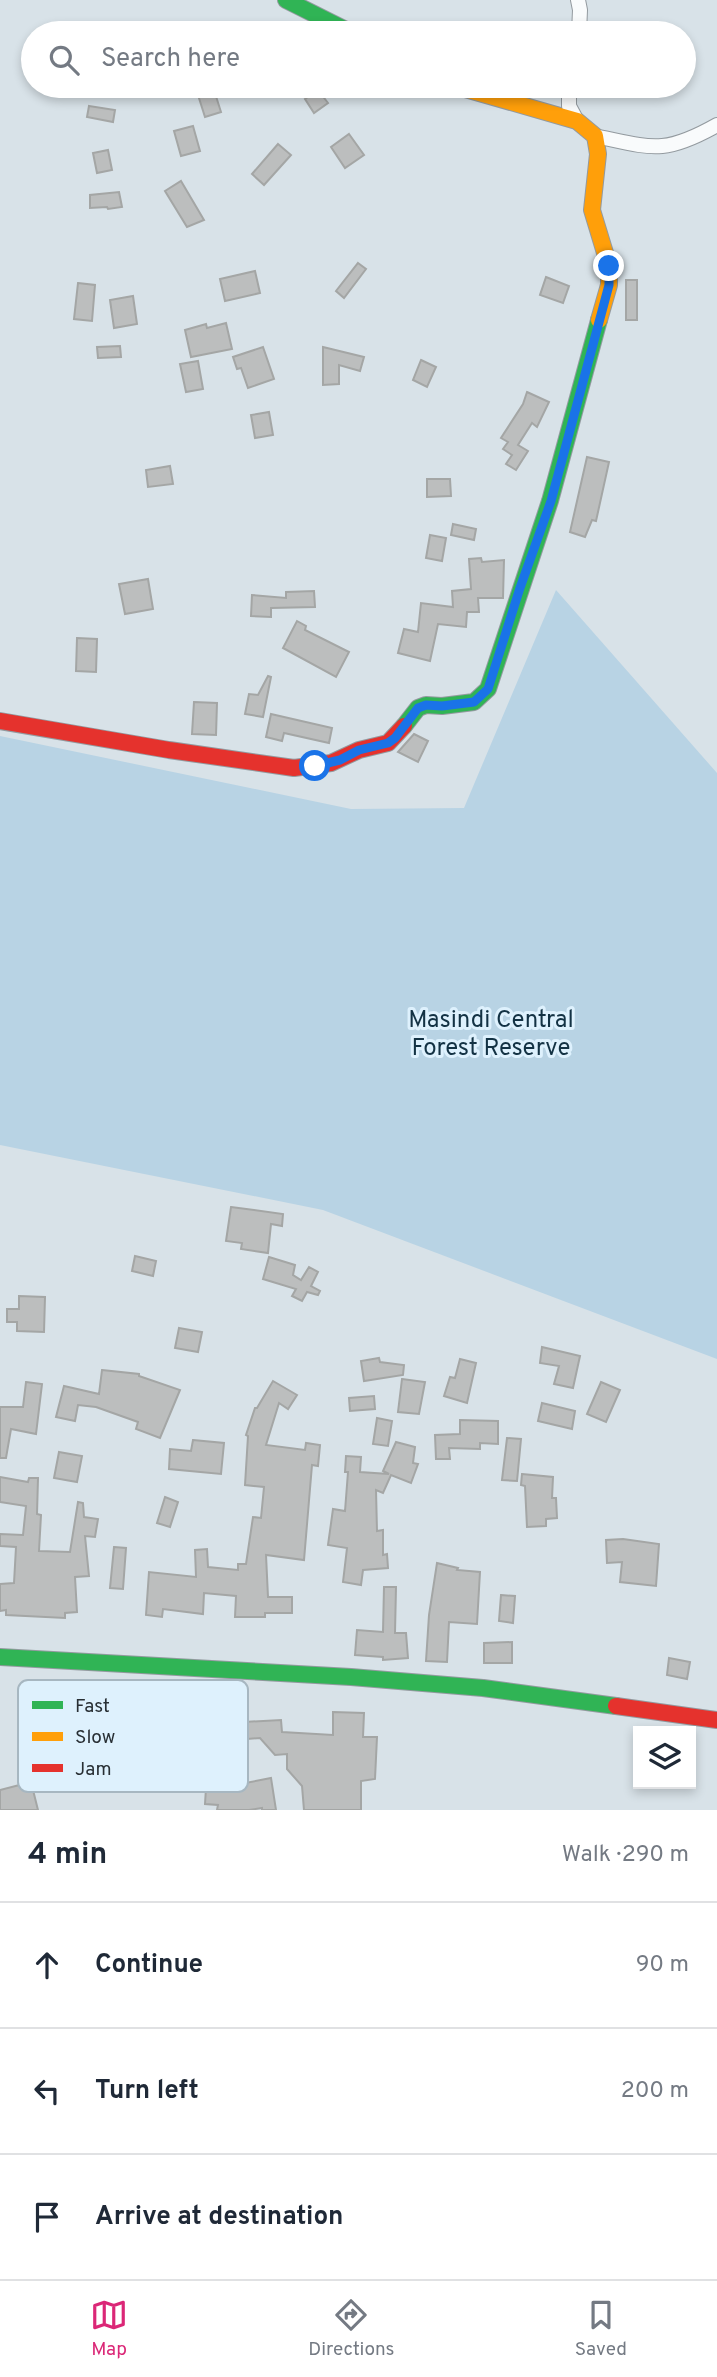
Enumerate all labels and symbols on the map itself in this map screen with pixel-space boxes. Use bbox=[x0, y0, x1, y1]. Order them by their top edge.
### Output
route end bbox=[593, 250, 624, 281]
route start bbox=[299, 750, 330, 781]
park label: Masindi Central Forest Reserve bbox=[408, 1006, 574, 1064]
legend bbox=[18, 1680, 248, 1792]
text: Fast bbox=[75, 1695, 110, 1719]
text: Slow bbox=[75, 1726, 115, 1750]
text: Jam bbox=[75, 1758, 112, 1782]

